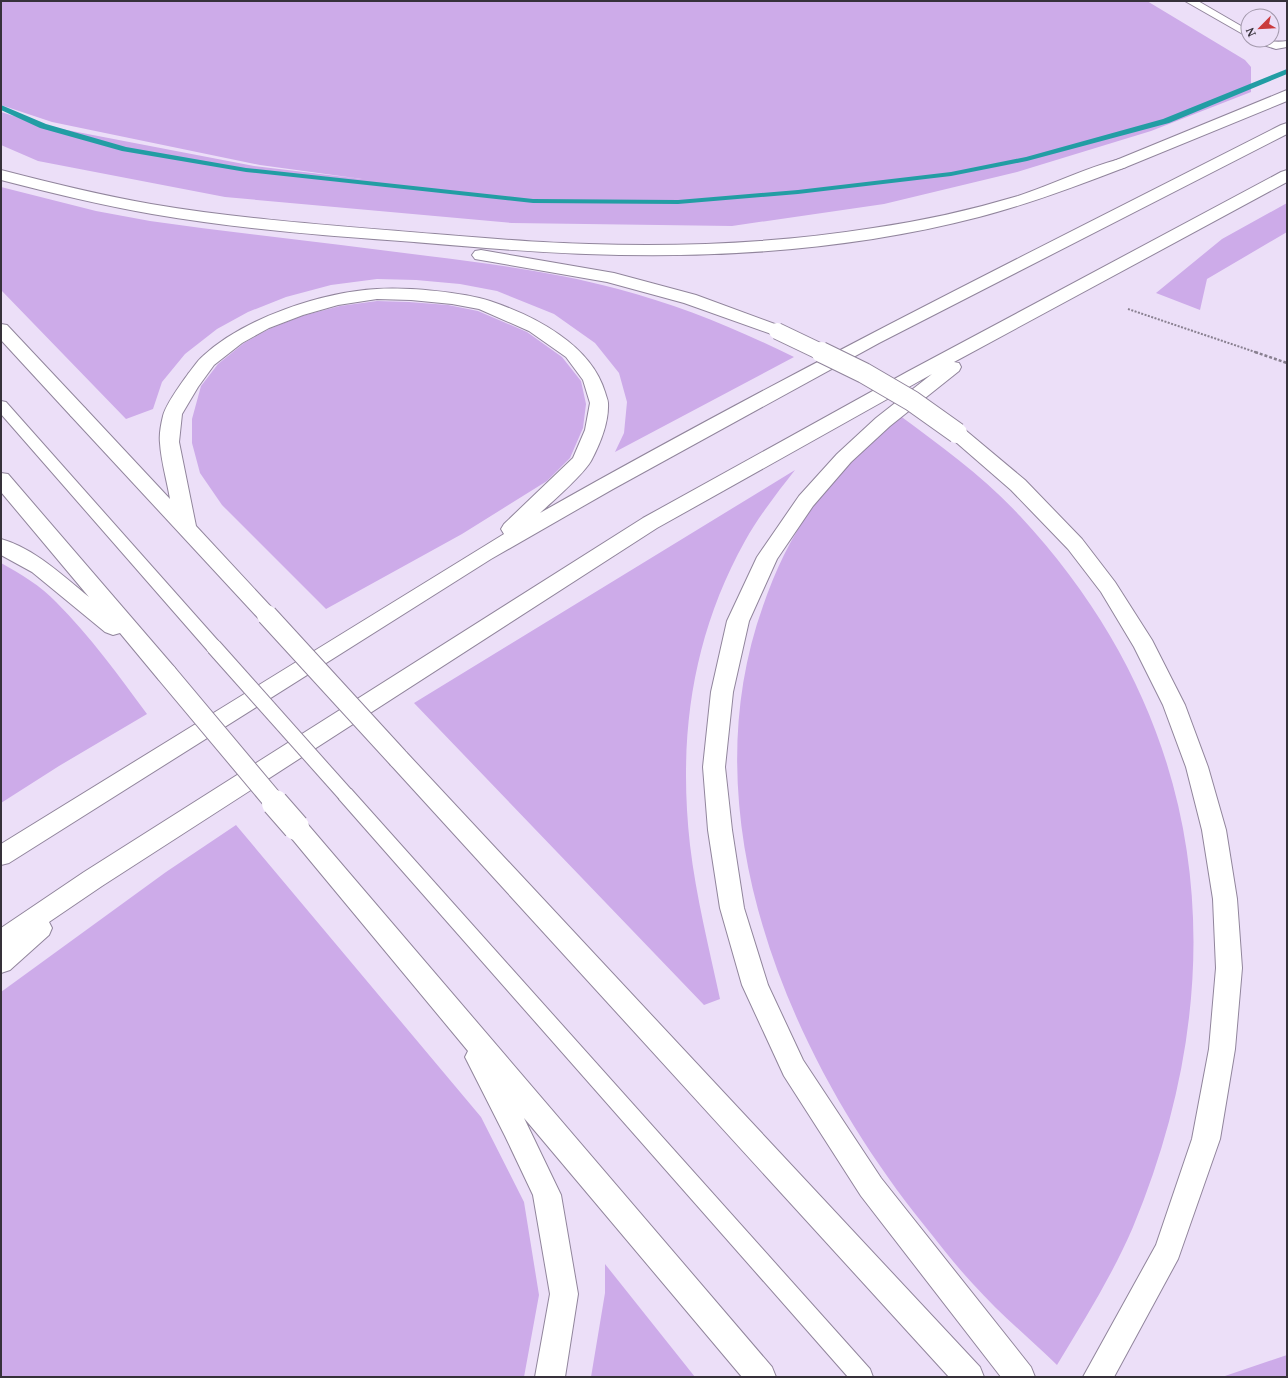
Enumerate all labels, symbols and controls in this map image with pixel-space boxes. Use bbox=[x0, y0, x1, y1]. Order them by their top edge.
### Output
north arrow bbox=[1240, 8, 1280, 48]
text: N bbox=[1242, 25, 1259, 39]

